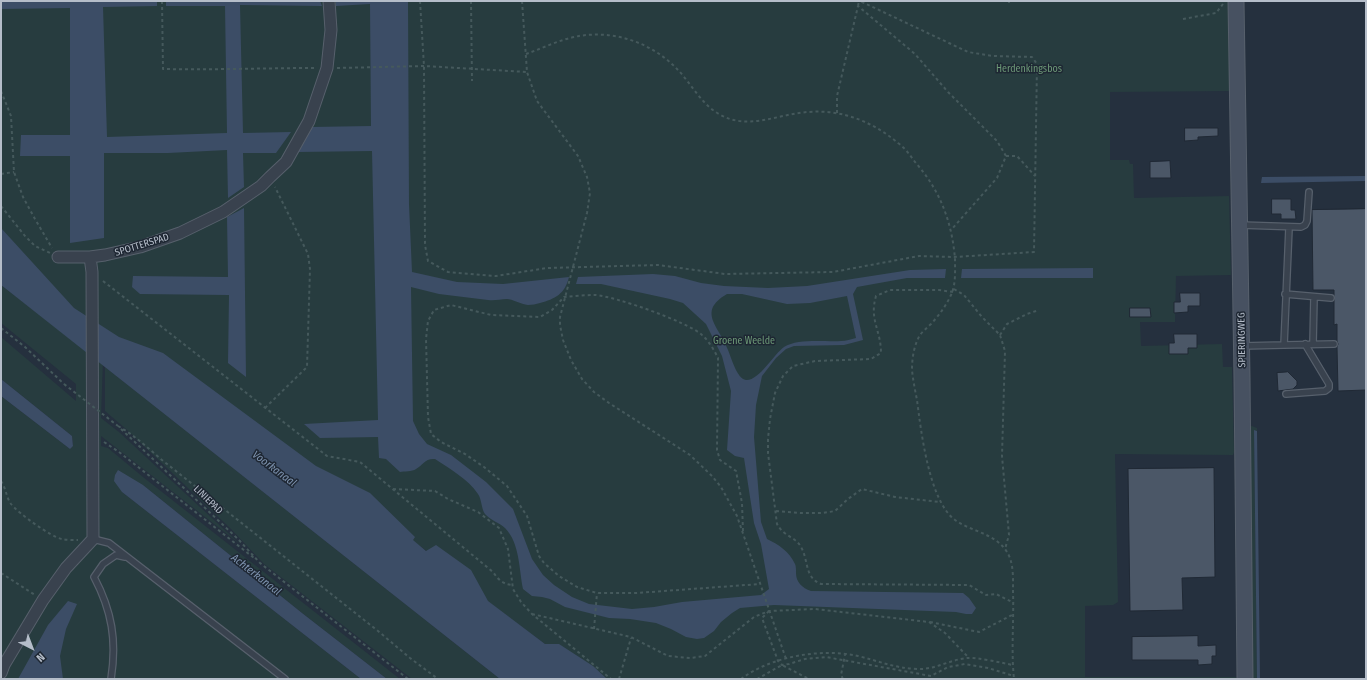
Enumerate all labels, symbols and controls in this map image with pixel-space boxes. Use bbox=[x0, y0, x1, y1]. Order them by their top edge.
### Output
park label: Herdenkingsbos bbox=[996, 63, 1062, 75]
street label: SPOTTERSPAD bbox=[113, 231, 171, 259]
street label: SPIERINGWEG bbox=[1236, 312, 1248, 368]
park label: Groene Weelde bbox=[713, 335, 775, 347]
water label: Voorkanaal bbox=[249, 448, 299, 490]
street label: LINIEPAD bbox=[191, 483, 225, 517]
water label: Achterkanaal bbox=[228, 551, 284, 599]
north arrow bbox=[12, 628, 52, 668]
text: N bbox=[34, 650, 47, 664]

